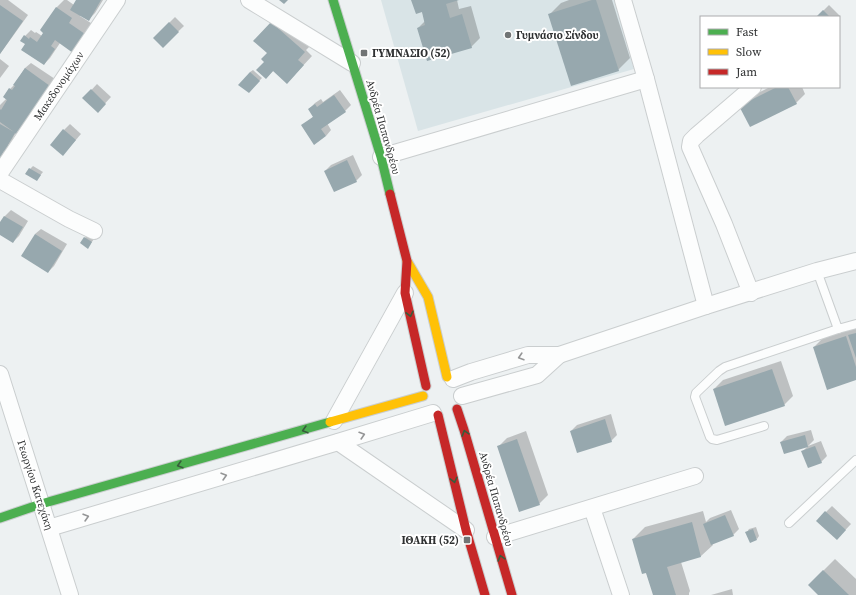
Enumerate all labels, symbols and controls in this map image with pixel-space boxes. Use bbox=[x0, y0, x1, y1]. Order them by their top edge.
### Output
legend bbox=[700, 16, 840, 88]
text: Fast bbox=[736, 24, 758, 40]
place label: Γυμνάσιο Σίνδου bbox=[516, 28, 598, 43]
marker: Γυμνάσιο Σίνδου bbox=[503, 30, 513, 40]
text: Slow bbox=[736, 44, 762, 60]
place label: ΓΥΜΝΑΣΙΟ (52) bbox=[372, 46, 451, 61]
street label: Μακεδονομάχων bbox=[30, 48, 88, 123]
marker: ΓΥΜΝΑΣΙΟ (52) bbox=[359, 48, 369, 58]
text: Jam bbox=[735, 64, 757, 80]
street label: Ανδρέα Παπανδρέου bbox=[362, 78, 404, 176]
one-way arrow bbox=[406, 311, 414, 317]
one-way arrow bbox=[518, 352, 525, 361]
one-way arrow bbox=[302, 425, 308, 433]
one-way arrow bbox=[461, 430, 469, 437]
one-way arrow bbox=[359, 431, 366, 440]
street label: Γεωργίου Κατεχάκη bbox=[13, 438, 57, 532]
street label: Ανδρέα Παπανδρέου bbox=[475, 450, 517, 548]
one-way arrow bbox=[177, 460, 184, 469]
one-way arrow bbox=[221, 472, 228, 481]
one-way arrow bbox=[449, 477, 457, 483]
one-way arrow bbox=[82, 513, 89, 522]
place label: ΙΘΑΚΗ (52) bbox=[401, 533, 459, 548]
marker: ΙΘΑΚΗ (52) bbox=[462, 535, 472, 545]
one-way arrow bbox=[497, 554, 506, 561]

